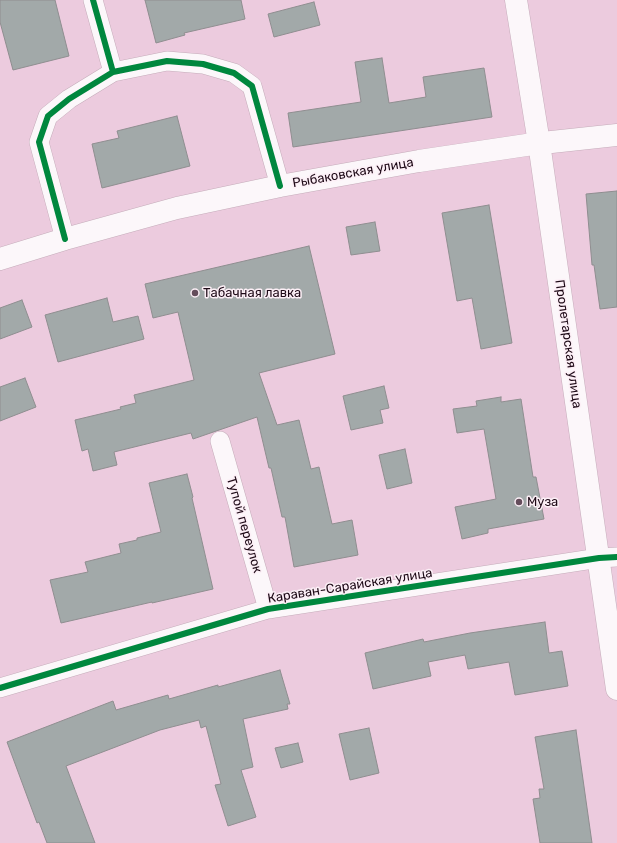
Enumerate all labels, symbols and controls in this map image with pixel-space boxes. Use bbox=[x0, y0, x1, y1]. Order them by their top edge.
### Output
street label: Рыбаковская улица bbox=[291, 155, 415, 191]
street label: Пролетарская улица bbox=[551, 279, 585, 409]
place label: Табачная лавка bbox=[203, 285, 301, 301]
marker: Табачная лавка bbox=[190, 288, 200, 298]
street label: Тупой переулок bbox=[223, 475, 265, 575]
place label: Муза bbox=[527, 494, 558, 510]
marker: Муза bbox=[514, 497, 524, 507]
street label: Караван-Сарайская улица bbox=[266, 565, 434, 607]

